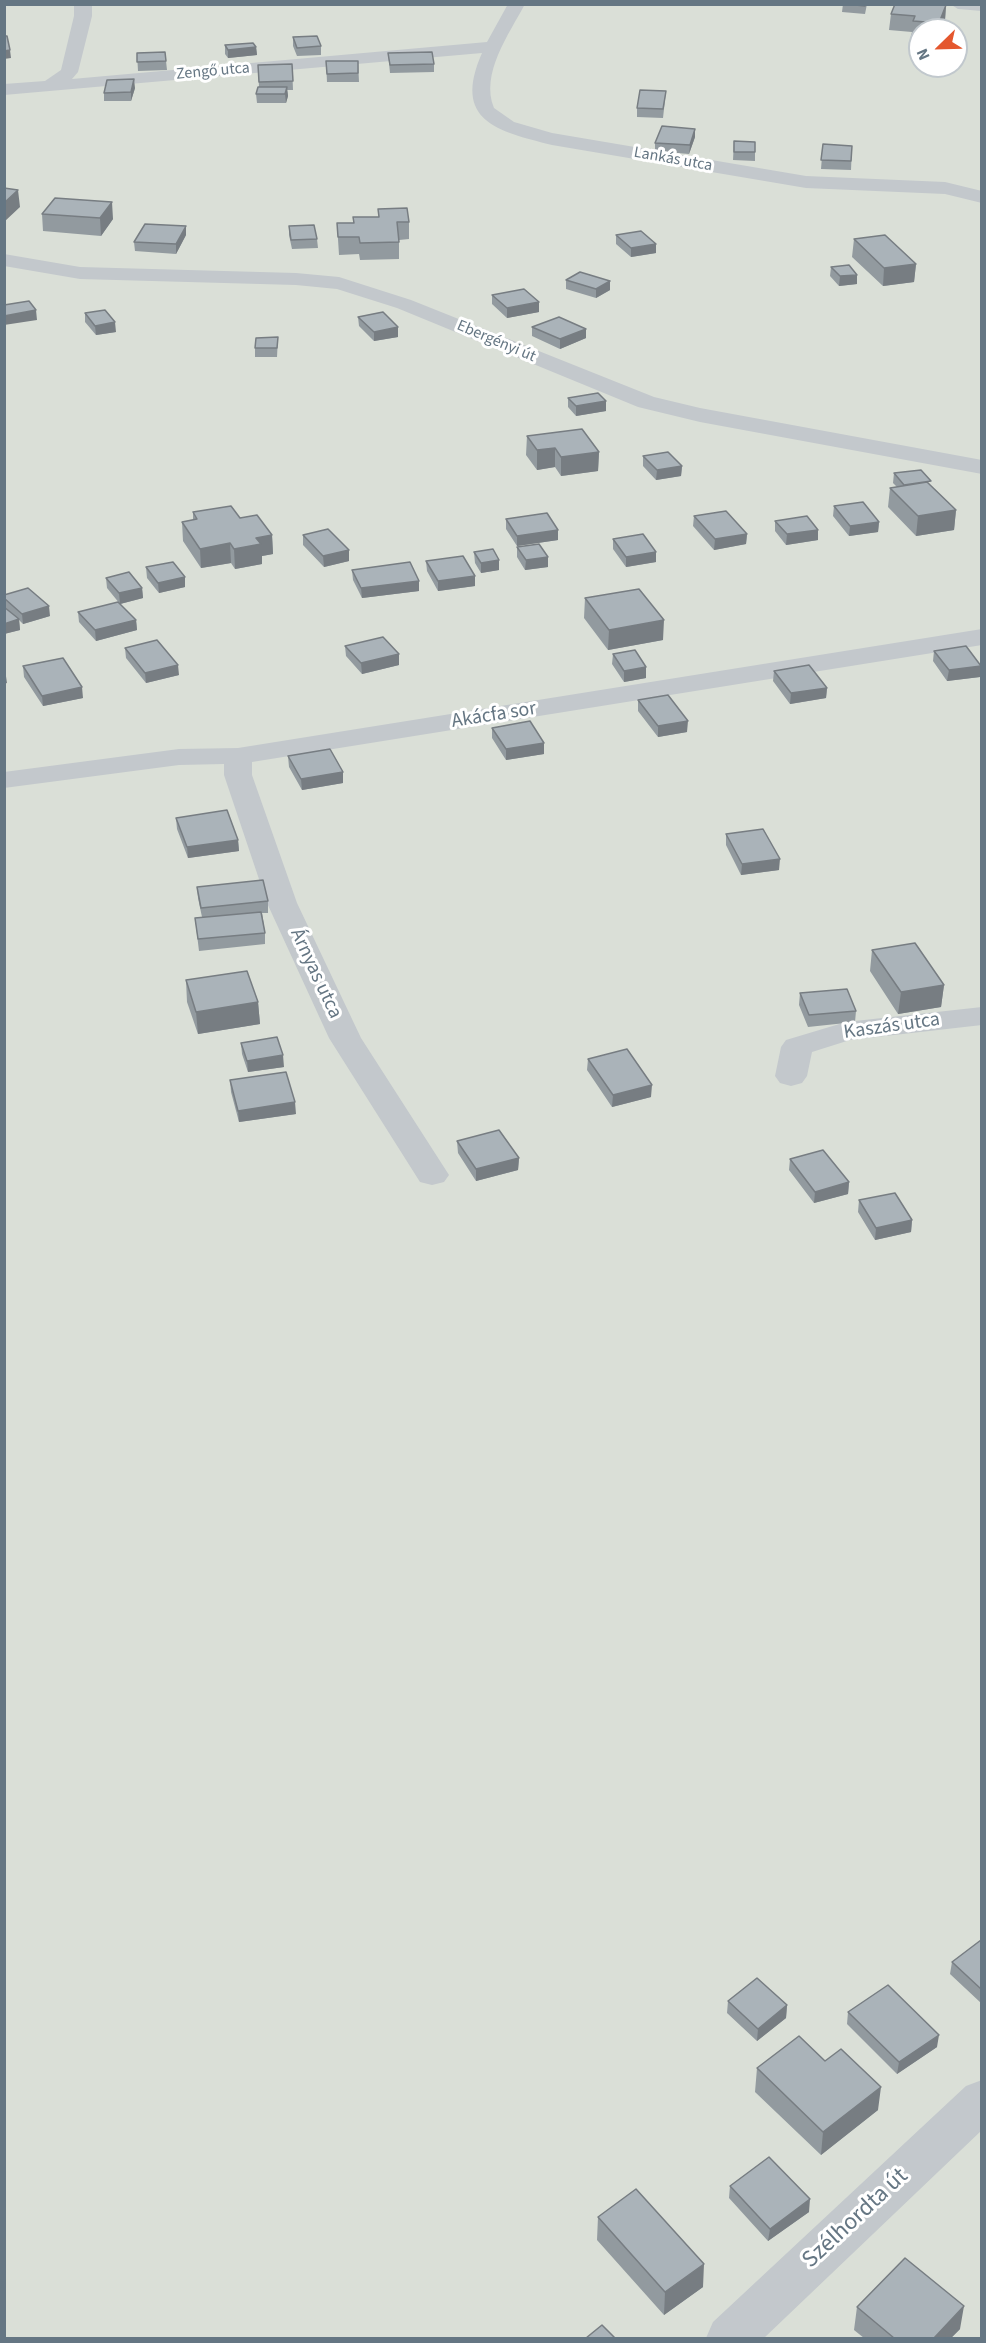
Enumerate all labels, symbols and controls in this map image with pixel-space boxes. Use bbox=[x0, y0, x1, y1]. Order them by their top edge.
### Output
north arrow bbox=[908, 18, 968, 78]
text: N bbox=[911, 45, 935, 63]
street label: Zengő utca bbox=[175, 59, 251, 85]
street label: Lankás utca bbox=[632, 144, 714, 176]
street label: Ebergényi út bbox=[454, 317, 538, 367]
street label: Akácfa sor bbox=[450, 697, 538, 735]
street label: Árnyas utca bbox=[284, 925, 346, 1023]
street label: Kaszás utca bbox=[842, 1008, 942, 1046]
street label: Szélhordta út bbox=[797, 2163, 915, 2275]

